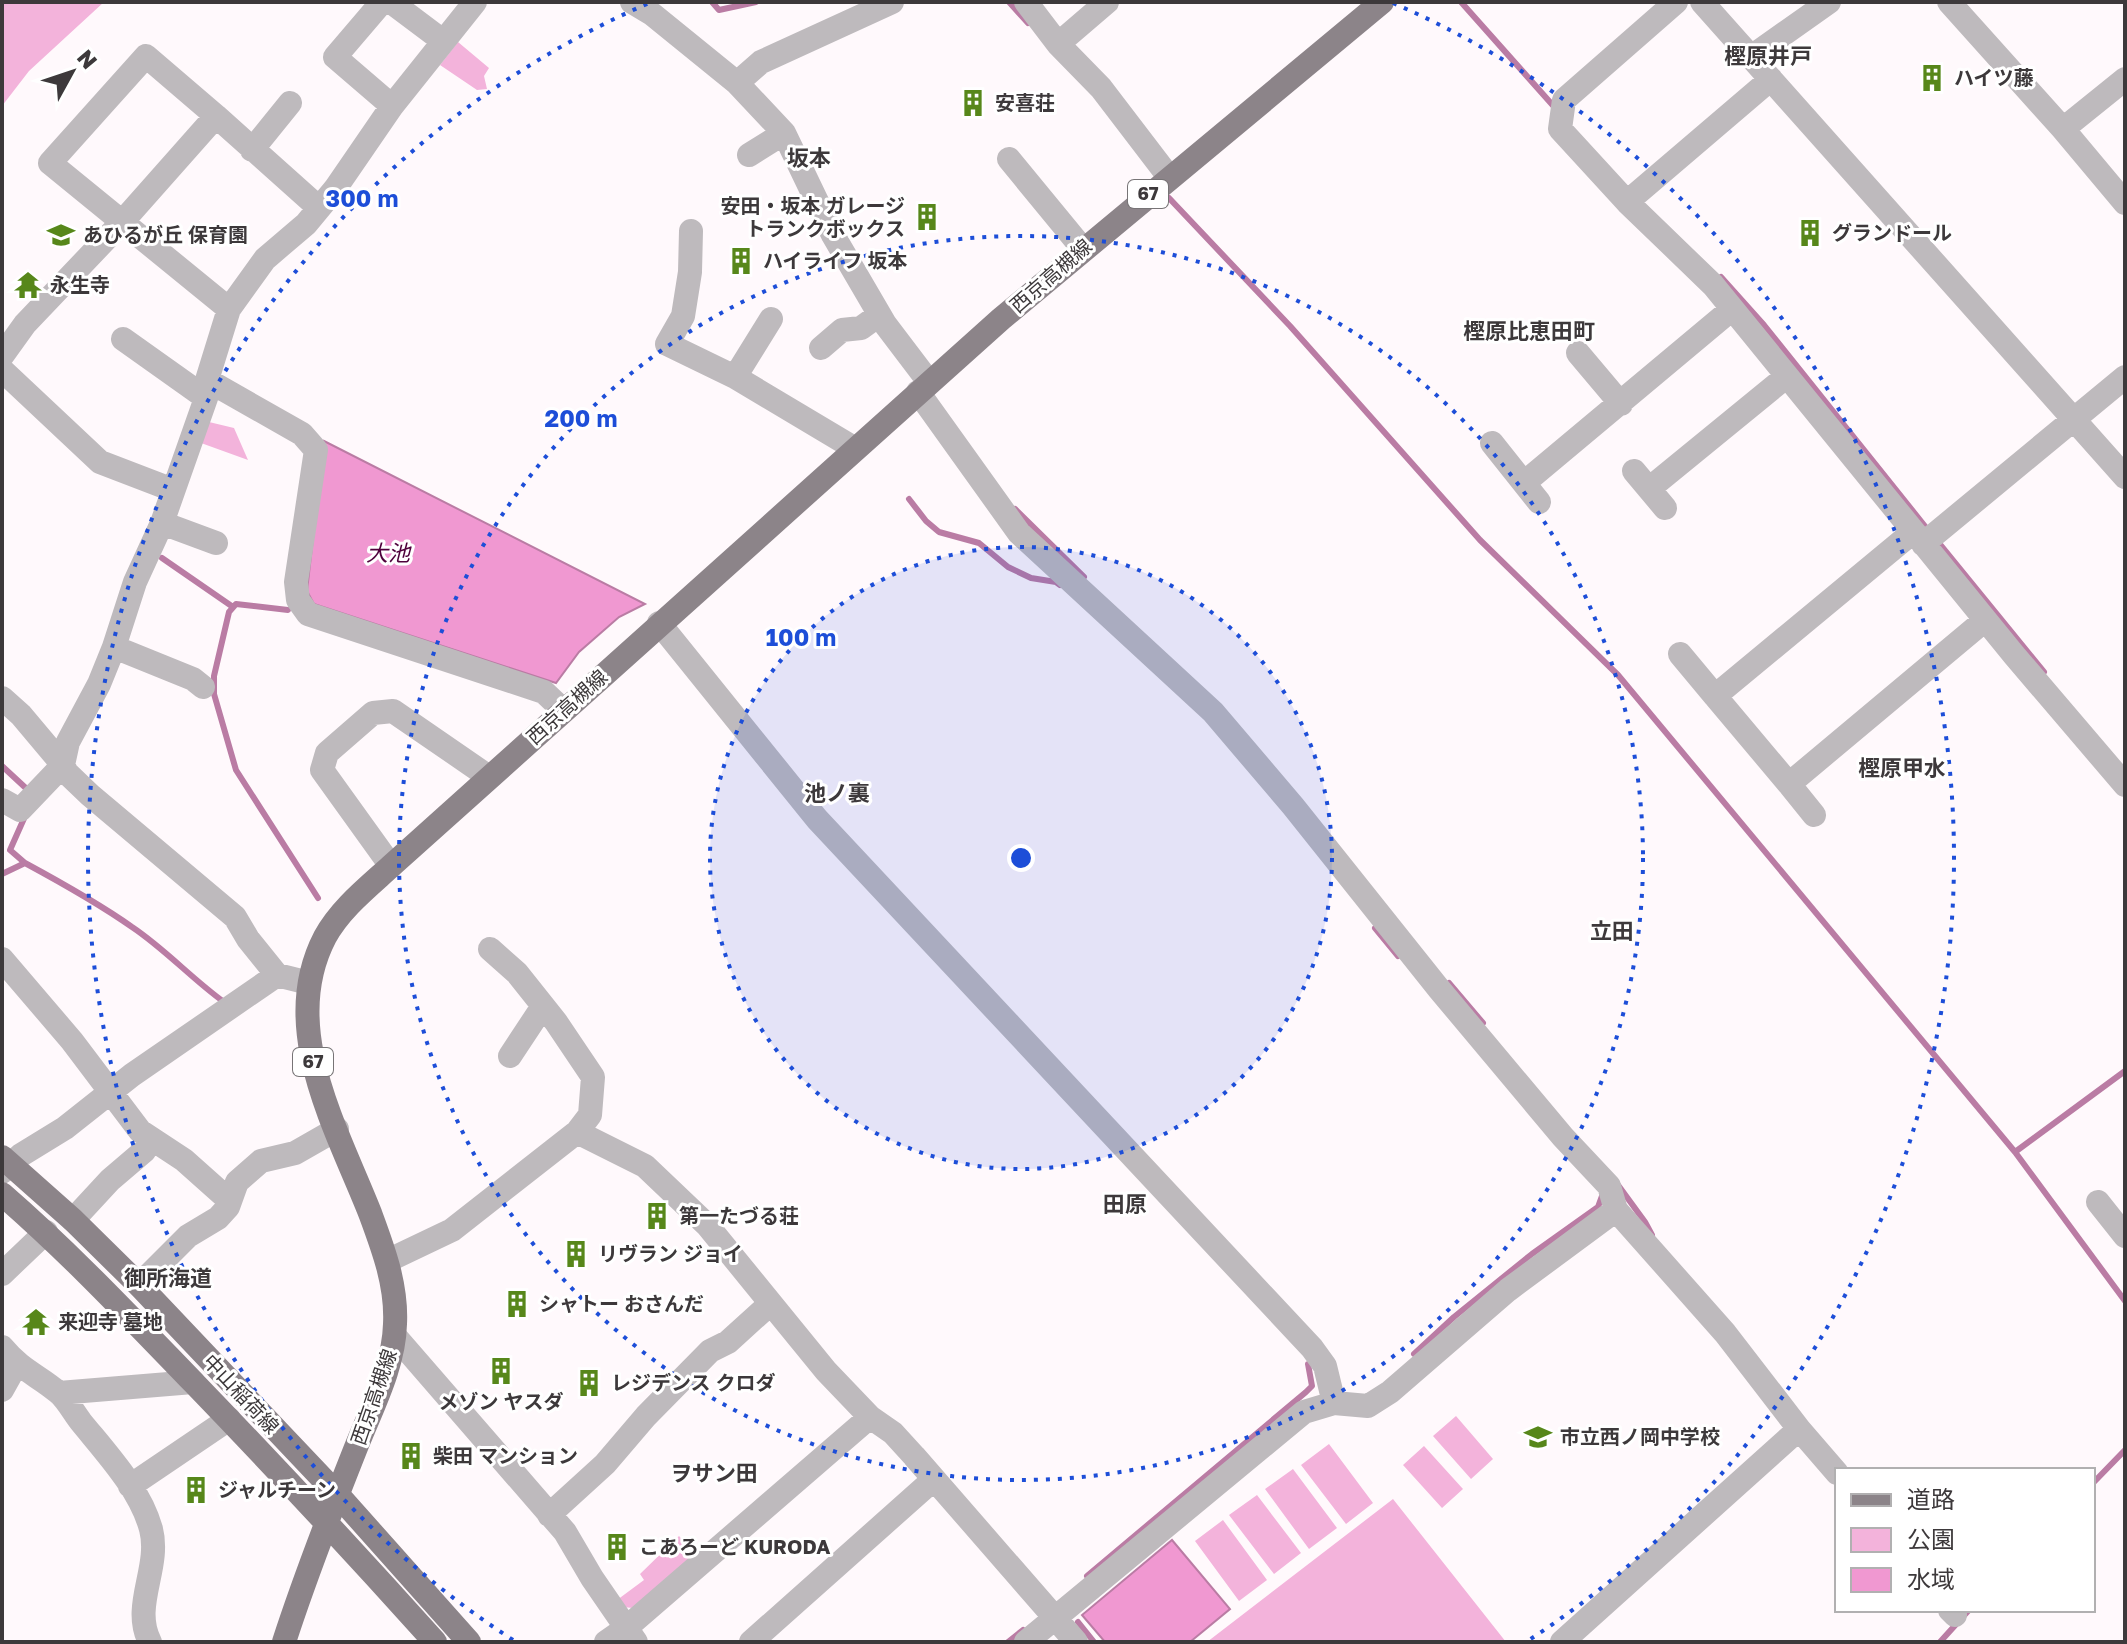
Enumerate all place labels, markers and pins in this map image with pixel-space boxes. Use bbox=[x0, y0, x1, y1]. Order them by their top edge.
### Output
building icon: ハイツ藤 bbox=[1917, 63, 1947, 93]
place label: ハイツ藤 bbox=[1954, 65, 2034, 89]
building icon: 安喜荘 bbox=[958, 88, 988, 118]
place label: 安喜荘 bbox=[995, 90, 1055, 114]
place label: 安田・坂本 ガレージ トランクボックス bbox=[720, 193, 905, 240]
building icon: 安田・坂本 ガレージ トランクボックス bbox=[912, 202, 942, 232]
building icon: グランドール bbox=[1795, 218, 1825, 248]
school or university icon: あひるが丘 保育園 bbox=[46, 220, 76, 250]
place label: グランドール bbox=[1832, 220, 1952, 244]
place label: あひるが丘 保育園 bbox=[83, 222, 248, 246]
building icon: ハイライフ 坂本 bbox=[726, 246, 756, 276]
place label: ハイライフ 坂本 bbox=[763, 248, 908, 272]
temple icon: 永生寺 bbox=[13, 270, 43, 300]
place label: 永生寺 bbox=[50, 272, 110, 296]
centre of rings bbox=[1007, 844, 1035, 872]
building icon: 第一たづる荘 bbox=[642, 1201, 672, 1231]
place label: 第一たづる荘 bbox=[679, 1203, 799, 1227]
building icon: リヴラン ジョイ bbox=[561, 1239, 591, 1269]
place label: リヴラン ジョイ bbox=[598, 1241, 743, 1265]
building icon: シャトー おさんだ bbox=[502, 1289, 532, 1319]
place label: シャトー おさんだ bbox=[539, 1291, 704, 1315]
temple icon: 来迎寺 墓地 bbox=[21, 1307, 51, 1337]
place label: 来迎寺 墓地 bbox=[58, 1309, 163, 1333]
building icon: メゾン ヤスダ bbox=[486, 1356, 516, 1386]
building icon: レジデンス クロダ bbox=[574, 1368, 604, 1398]
place label: レジデンス クロダ bbox=[611, 1370, 776, 1394]
place label: メゾン ヤスダ bbox=[439, 1389, 564, 1413]
school or university icon: 市立西ノ岡中学校 bbox=[1523, 1422, 1553, 1452]
place label: 市立西ノ岡中学校 bbox=[1560, 1424, 1720, 1448]
building icon: 柴田 マンション bbox=[396, 1441, 426, 1471]
place label: 柴田 マンション bbox=[433, 1443, 578, 1467]
building icon: ジャルチーン bbox=[181, 1475, 211, 1505]
place label: ジャルチーン bbox=[218, 1477, 336, 1501]
building icon: こあろーど KURODA bbox=[602, 1532, 632, 1562]
place label: こあろーど KURODA bbox=[639, 1534, 831, 1558]

